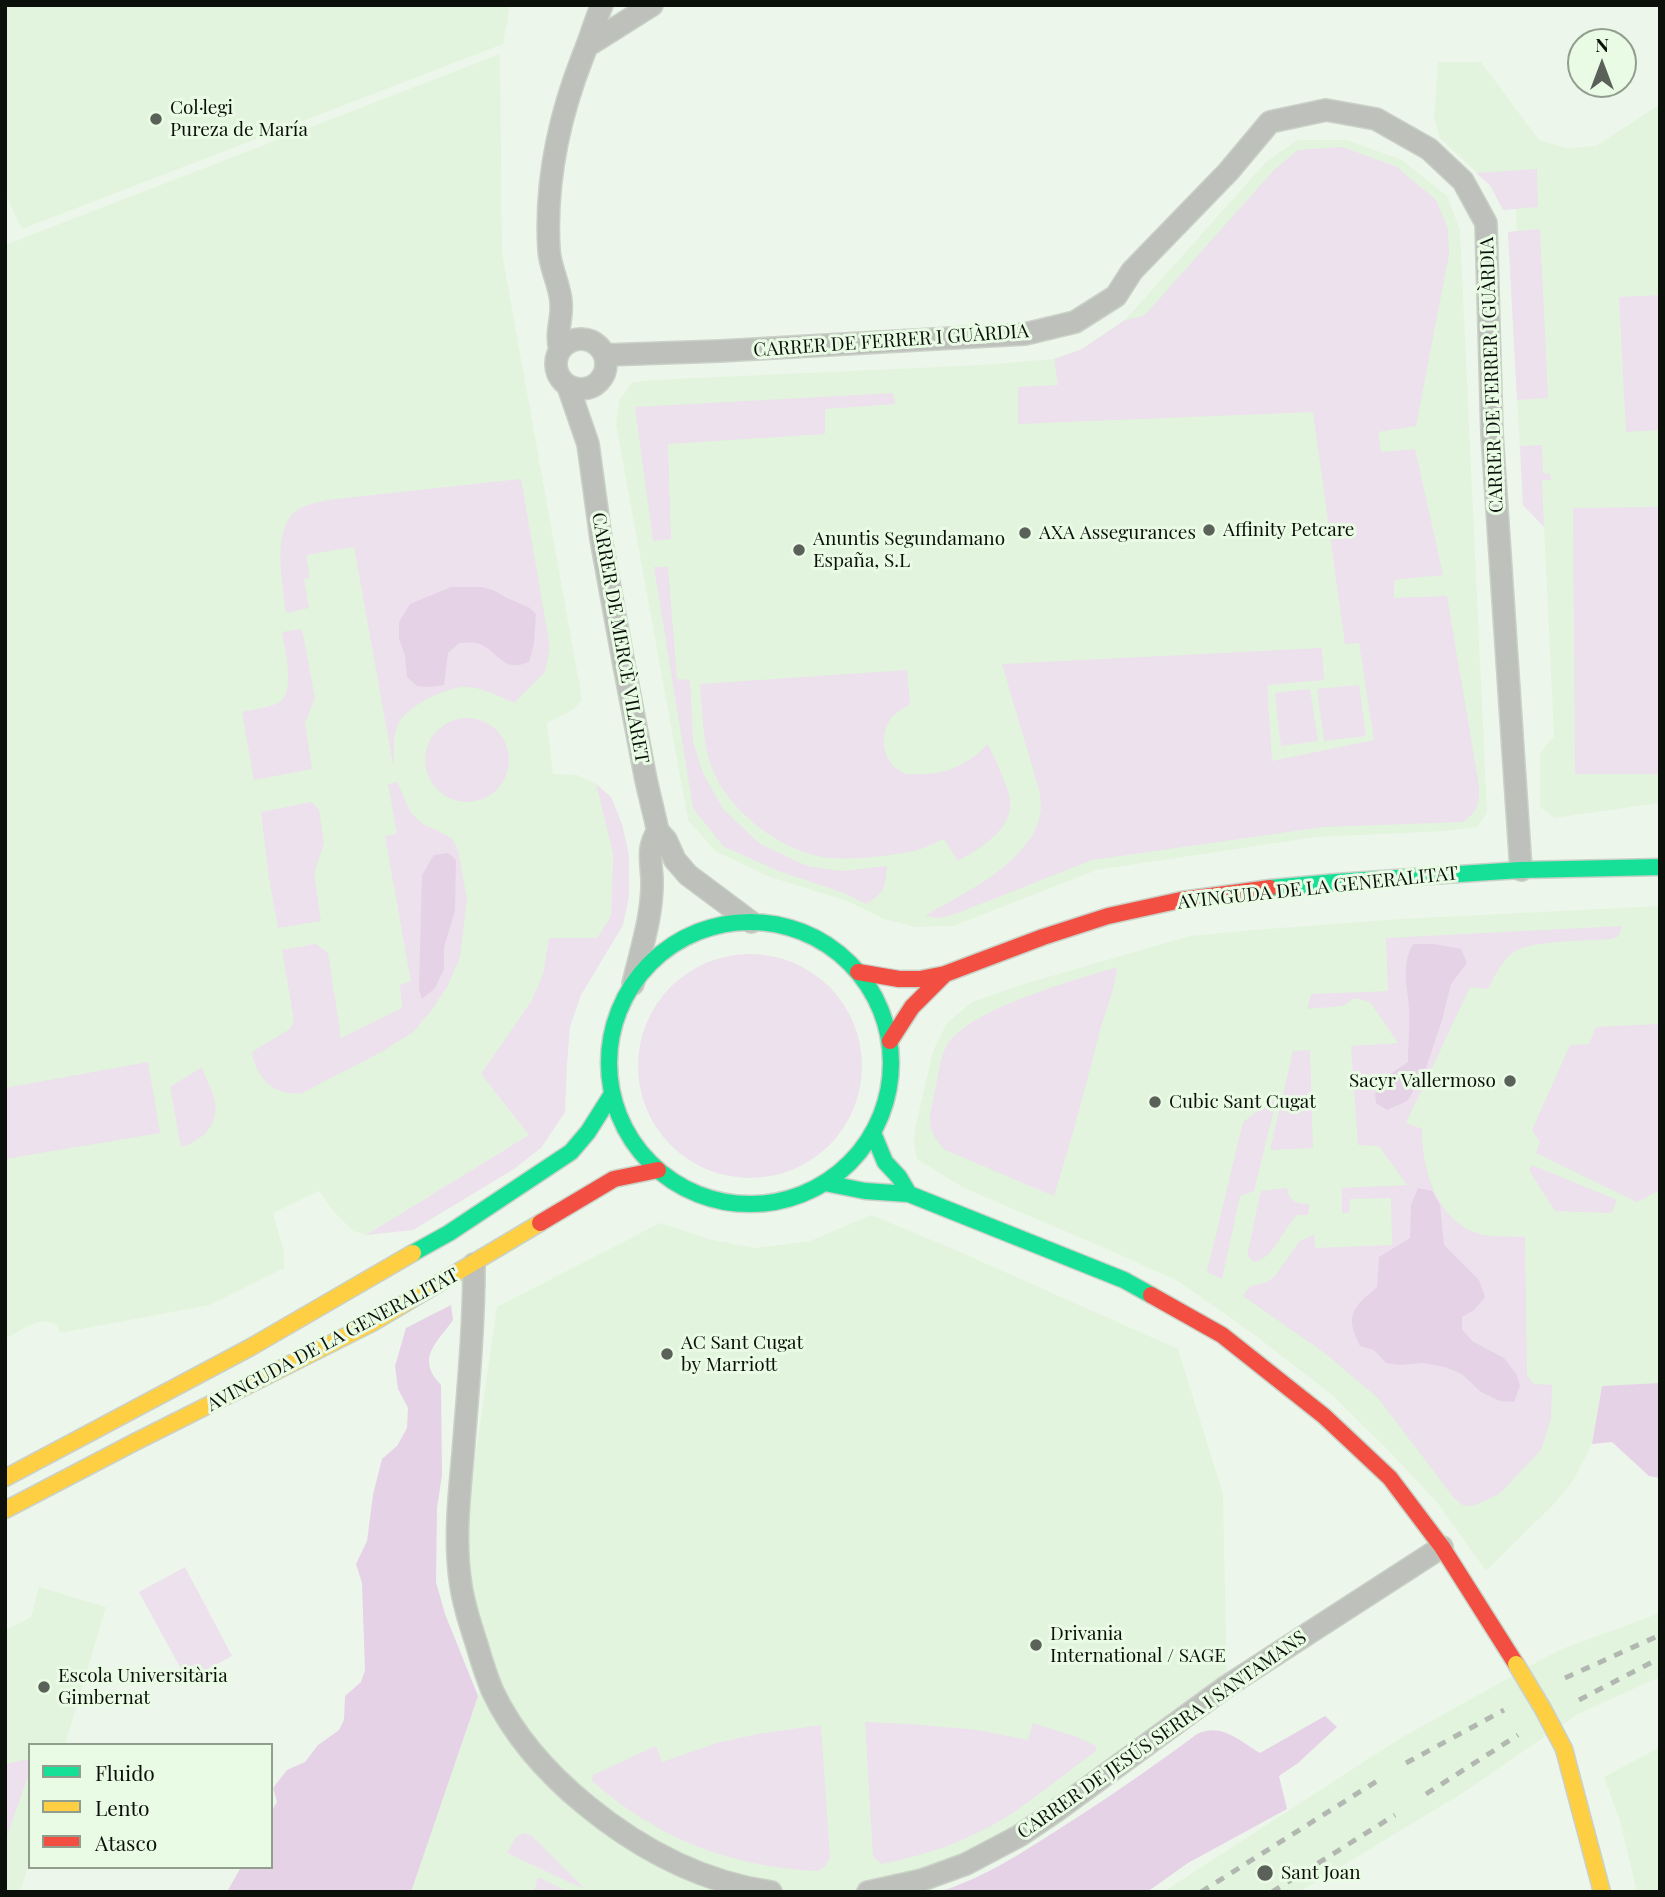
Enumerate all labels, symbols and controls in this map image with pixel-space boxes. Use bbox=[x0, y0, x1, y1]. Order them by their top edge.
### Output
north arrow bbox=[1567, 28, 1637, 98]
text: N bbox=[1595, 31, 1609, 57]
place label: Col·legi Pureza de María bbox=[170, 97, 308, 141]
marker: Col·legi Pureza de María bbox=[148, 111, 164, 127]
street label: CARRER DE FERRER I GUÀRDIA bbox=[1476, 237, 1508, 513]
street label: CARRER DE FERRER I GUÀRDIA bbox=[752, 320, 1030, 362]
street label: CARRER DE MERCÈ VILARET bbox=[587, 511, 653, 765]
place label: Affinity Petcare bbox=[1223, 519, 1354, 541]
place label: AXA Assegurances bbox=[1039, 522, 1196, 544]
marker: Affinity Petcare bbox=[1201, 522, 1217, 538]
marker: AXA Assegurances bbox=[1017, 525, 1033, 541]
place label: Anuntis Segundamano España, S.L bbox=[813, 528, 1005, 572]
marker: Anuntis Segundamano España, S.L bbox=[791, 542, 807, 558]
street label: AVINGUDA DE LA GENERALITAT bbox=[1177, 862, 1459, 914]
place label: Sacyr Vallermoso bbox=[1349, 1070, 1496, 1092]
marker: Sacyr Vallermoso bbox=[1502, 1073, 1518, 1089]
place label: Cubic Sant Cugat bbox=[1169, 1091, 1316, 1113]
marker: Cubic Sant Cugat bbox=[1147, 1094, 1163, 1110]
street label: AVINGUDA DE LA GENERALITAT bbox=[203, 1264, 463, 1416]
place label: AC Sant Cugat by Marriott bbox=[681, 1332, 803, 1376]
marker: AC Sant Cugat by Marriott bbox=[659, 1346, 675, 1362]
place label: Drivania International / SAGE bbox=[1050, 1623, 1226, 1667]
street label: CARRER DE JESÚS SERRA I SANTAMANS bbox=[1013, 1626, 1311, 1844]
marker: Drivania International / SAGE bbox=[1028, 1637, 1044, 1653]
place label: Escola Universitària Gimbernat bbox=[58, 1665, 228, 1709]
marker: Escola Universitària Gimbernat bbox=[36, 1679, 52, 1695]
legend bbox=[28, 1743, 273, 1869]
text: Fluido bbox=[95, 1758, 155, 1786]
text: Lento bbox=[95, 1793, 149, 1821]
text: Atasco bbox=[95, 1828, 157, 1856]
place label: Sant Joan bbox=[1281, 1862, 1361, 1884]
marker: Sant Joan bbox=[1255, 1863, 1275, 1883]

